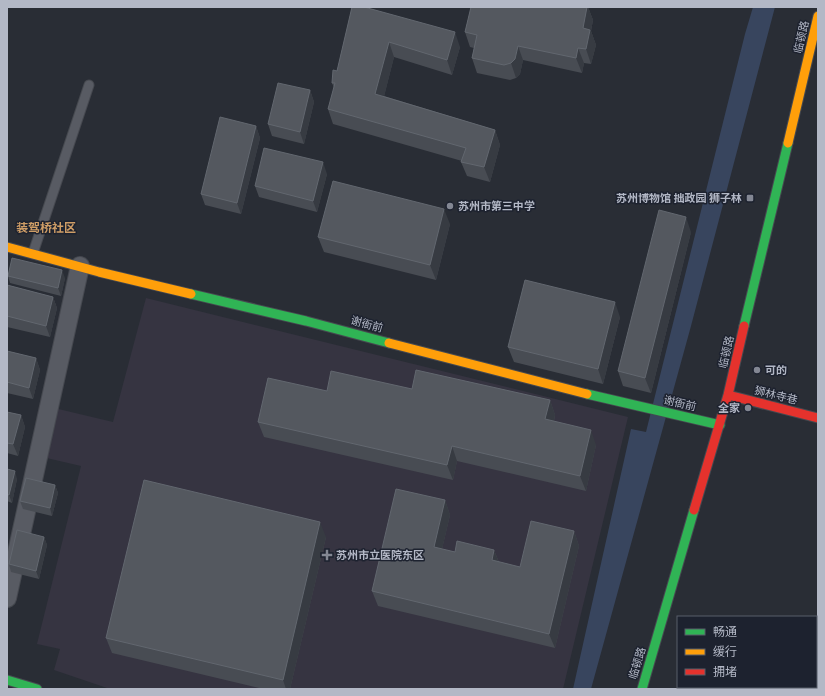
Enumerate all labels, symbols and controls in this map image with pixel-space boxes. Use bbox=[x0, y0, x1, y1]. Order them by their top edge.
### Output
street label: 临顿路 bbox=[791, 20, 811, 54]
place label: 苏州博物馆 拙政园 狮子林 bbox=[616, 192, 742, 204]
marker: 苏州博物馆 拙政园 狮子林 bbox=[745, 193, 755, 203]
place label: 苏州市第三中学 bbox=[458, 200, 535, 212]
marker: 苏州市第三中学 bbox=[445, 201, 455, 211]
district label: 装驾桥社区 bbox=[16, 221, 76, 235]
street label: 谢衙前 bbox=[350, 314, 384, 334]
street label: 临顿路 bbox=[716, 335, 736, 369]
place label: 可的 bbox=[765, 364, 787, 376]
marker: 可的 bbox=[752, 365, 762, 375]
street label: 狮林寺巷 bbox=[753, 384, 799, 406]
street label: 谢衙前 bbox=[663, 393, 697, 413]
place label: 全家 bbox=[718, 402, 740, 414]
marker: 全家 bbox=[743, 403, 753, 413]
marker: 苏州市立医院东区 bbox=[321, 549, 333, 561]
place label: 苏州市立医院东区 bbox=[336, 549, 424, 561]
legend bbox=[677, 616, 817, 688]
text: 畅通 bbox=[713, 625, 737, 639]
street label: 临顿路 bbox=[626, 645, 648, 681]
text: 缓行 bbox=[713, 645, 737, 659]
text: 拥堵 bbox=[713, 665, 737, 679]

